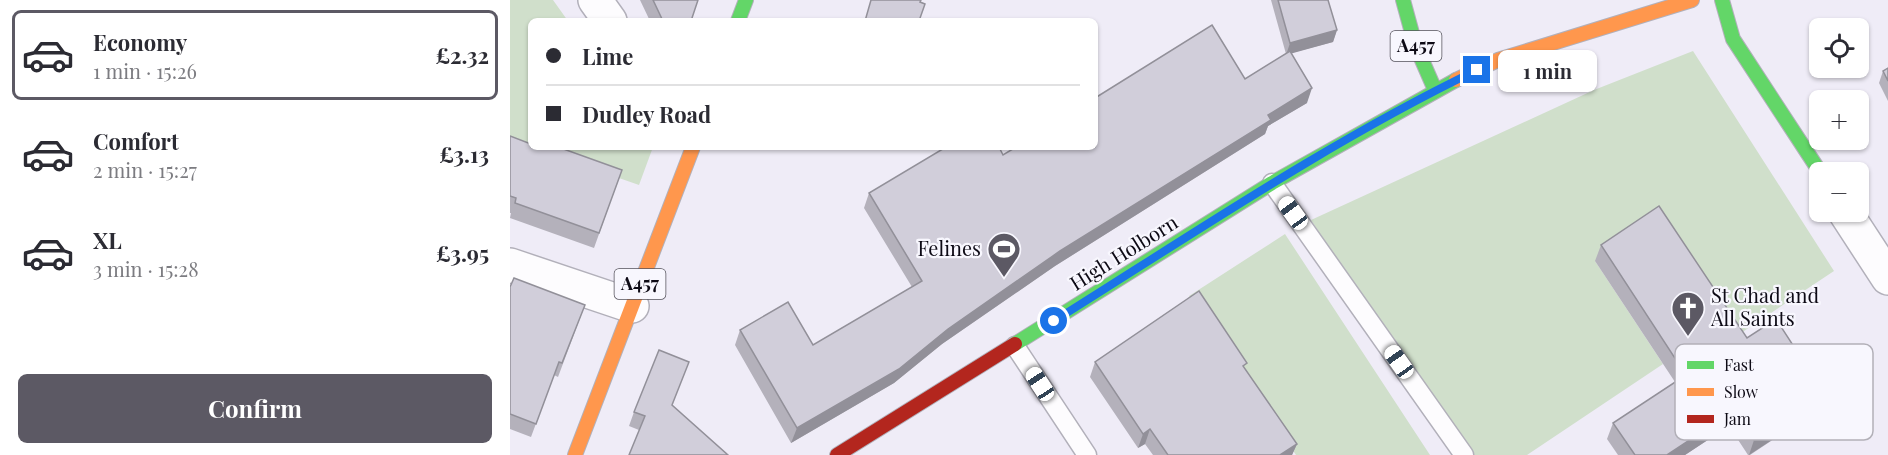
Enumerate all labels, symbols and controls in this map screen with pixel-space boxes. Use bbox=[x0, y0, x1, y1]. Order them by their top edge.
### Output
map controls bbox=[1809, 18, 1869, 222]
button: locate bbox=[1809, 18, 1869, 78]
text: Economy bbox=[93, 27, 187, 57]
icon: car bbox=[21, 28, 75, 82]
road number: A457 bbox=[1390, 31, 1442, 61]
text: £2.32 bbox=[435, 40, 489, 70]
text: Lime bbox=[582, 41, 633, 71]
callout: 1 min bbox=[1498, 49, 1597, 91]
route end bbox=[1463, 56, 1490, 83]
text: 1 min · 15:26 bbox=[93, 57, 197, 84]
text: 1 min bbox=[1523, 57, 1572, 84]
button: + bbox=[1809, 90, 1869, 150]
text: Dudley Road bbox=[582, 99, 711, 129]
text: Comfort bbox=[93, 126, 179, 156]
icon: car bbox=[21, 127, 75, 181]
text: £3.13 bbox=[439, 139, 489, 169]
text: 2 min · 15:27 bbox=[93, 156, 197, 183]
button: − bbox=[1809, 162, 1869, 222]
car bbox=[1275, 193, 1311, 233]
street label: High Holborn bbox=[1064, 208, 1182, 296]
text: XL bbox=[93, 225, 122, 255]
icon: car bbox=[21, 226, 75, 280]
sports icon: Felines bbox=[986, 231, 1022, 278]
place label: Felines bbox=[917, 234, 981, 261]
text: £3.95 bbox=[436, 238, 489, 268]
text: 3 min · 15:28 bbox=[93, 255, 199, 282]
road number: A457 bbox=[614, 269, 666, 299]
place label: St Chad and All Saints bbox=[1710, 281, 1819, 331]
church icon: St Chad and All Saints bbox=[1670, 290, 1706, 337]
route start bbox=[1040, 307, 1067, 334]
car bbox=[1381, 342, 1417, 382]
legend bbox=[1675, 344, 1873, 440]
text: Fast bbox=[1724, 354, 1754, 375]
car bbox=[1023, 364, 1057, 404]
button: Confirm bbox=[18, 374, 492, 443]
text: Slow bbox=[1724, 381, 1759, 402]
text: Jam bbox=[1723, 408, 1751, 429]

